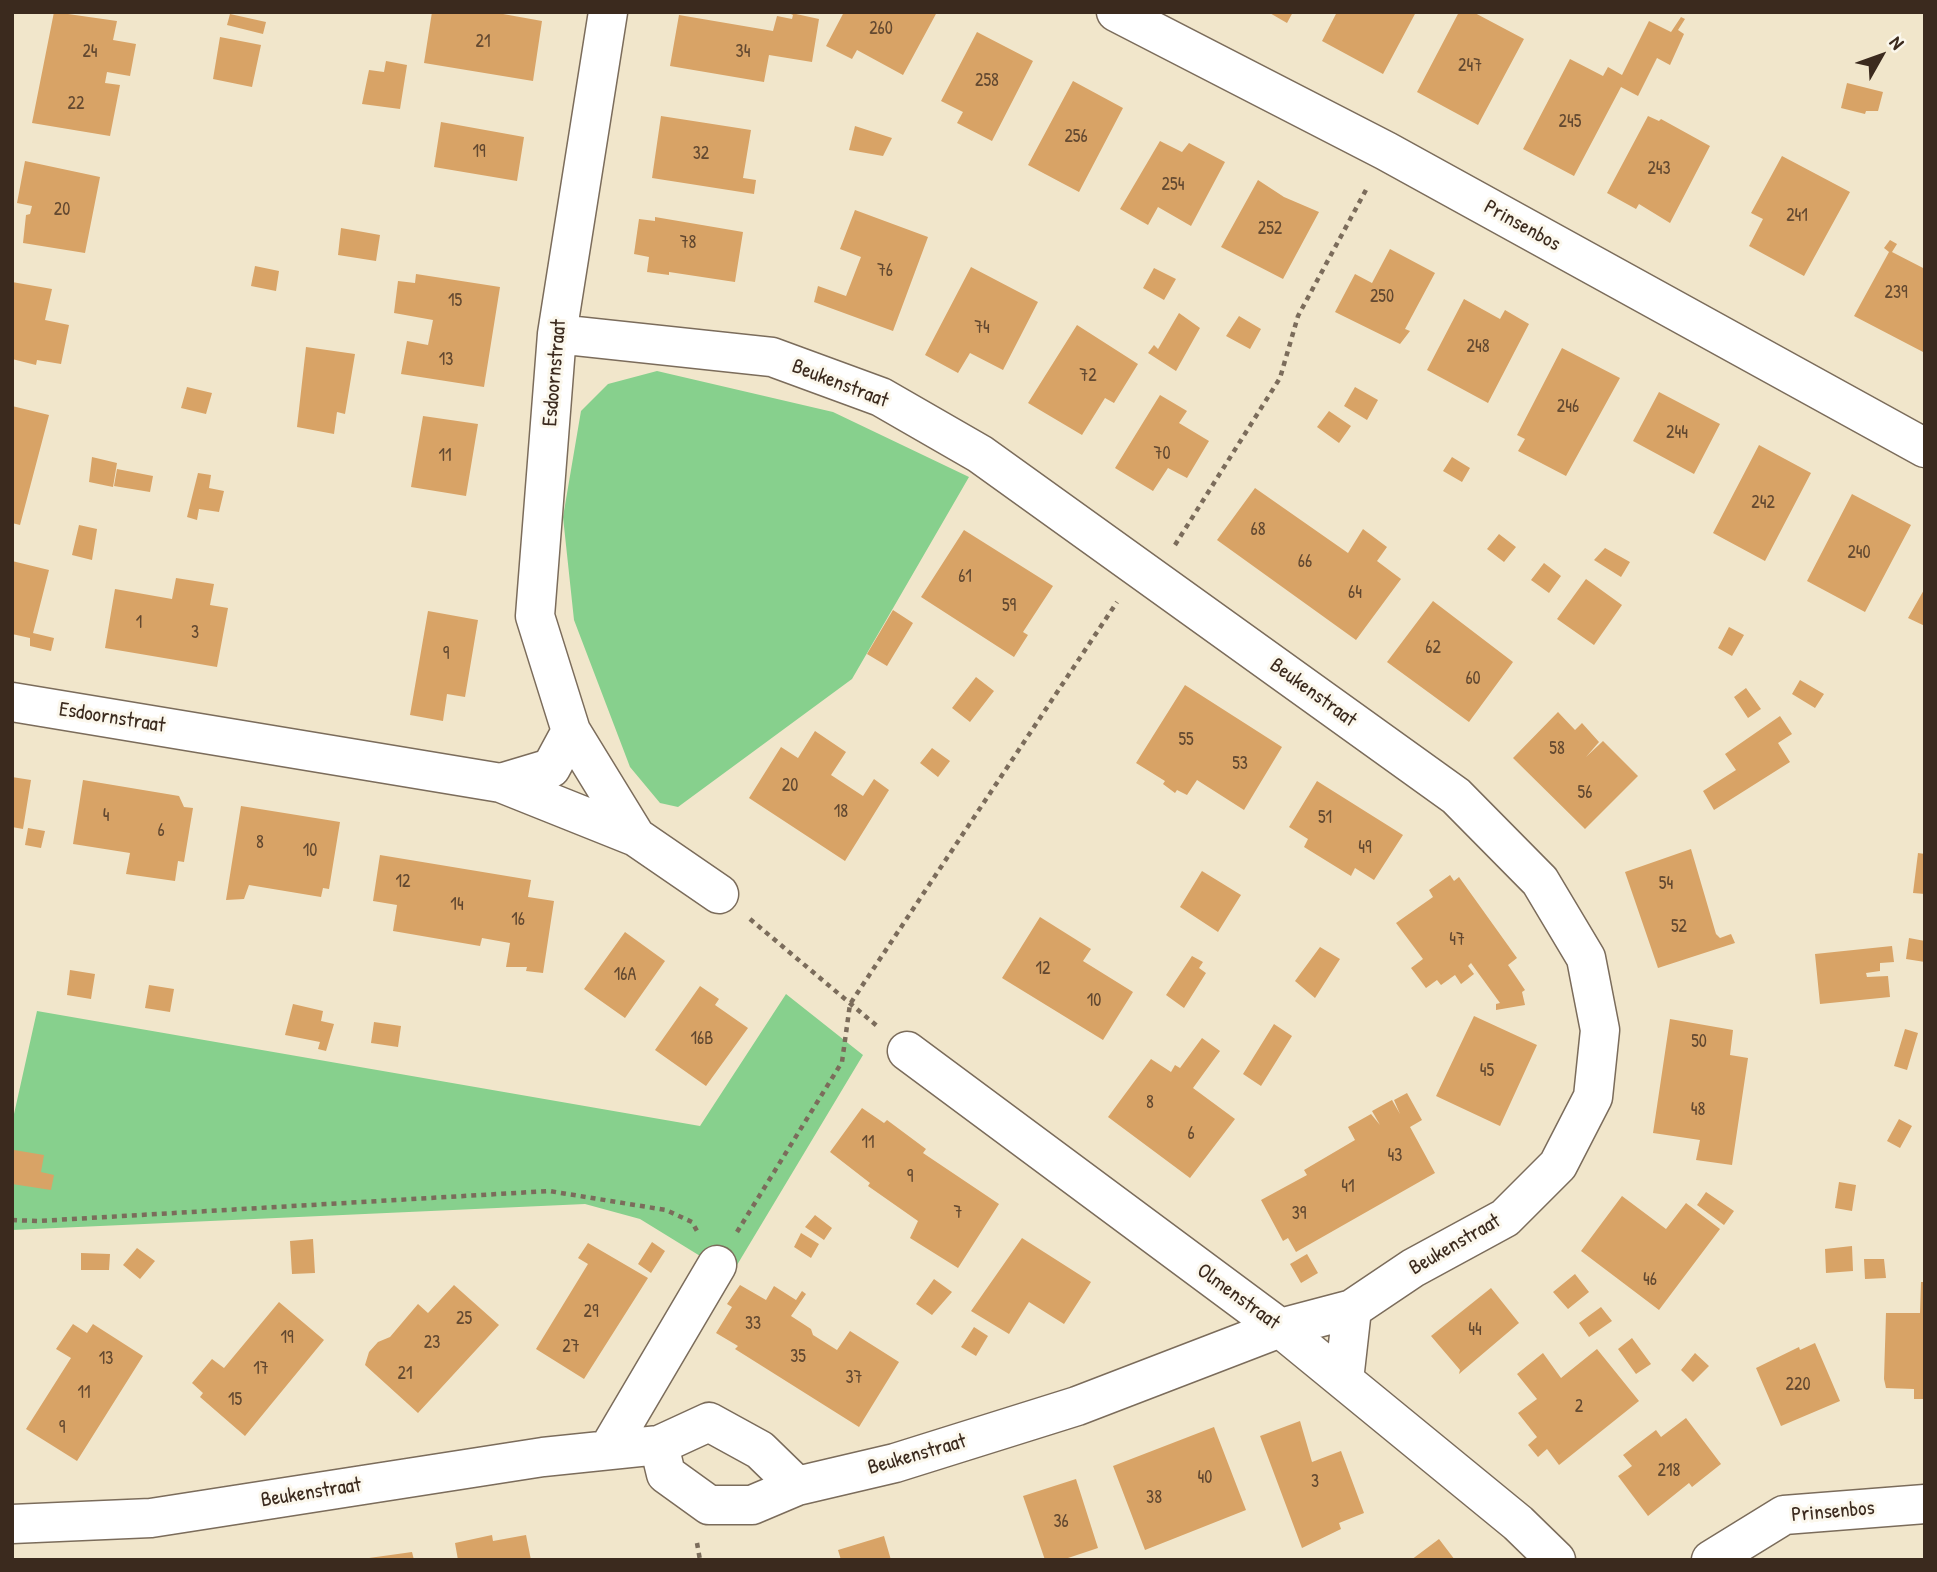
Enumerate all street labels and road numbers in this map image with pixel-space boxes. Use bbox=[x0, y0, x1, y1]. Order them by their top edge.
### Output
street label: Prinsenbos bbox=[1479, 195, 1565, 257]
street label: Esdoornstraat bbox=[538, 319, 572, 427]
street label: Beukenstraat bbox=[788, 354, 892, 414]
street label: Beukenstraat bbox=[1265, 653, 1361, 733]
street label: Esdoornstraat bbox=[57, 697, 167, 739]
street label: Beukenstraat bbox=[1405, 1209, 1505, 1281]
street label: Olmenstraat bbox=[1192, 1258, 1284, 1336]
street label: Beukenstraat bbox=[865, 1429, 969, 1481]
street label: Beukenstraat bbox=[259, 1473, 363, 1513]
street label: Prinsenbos bbox=[1790, 1496, 1876, 1528]

